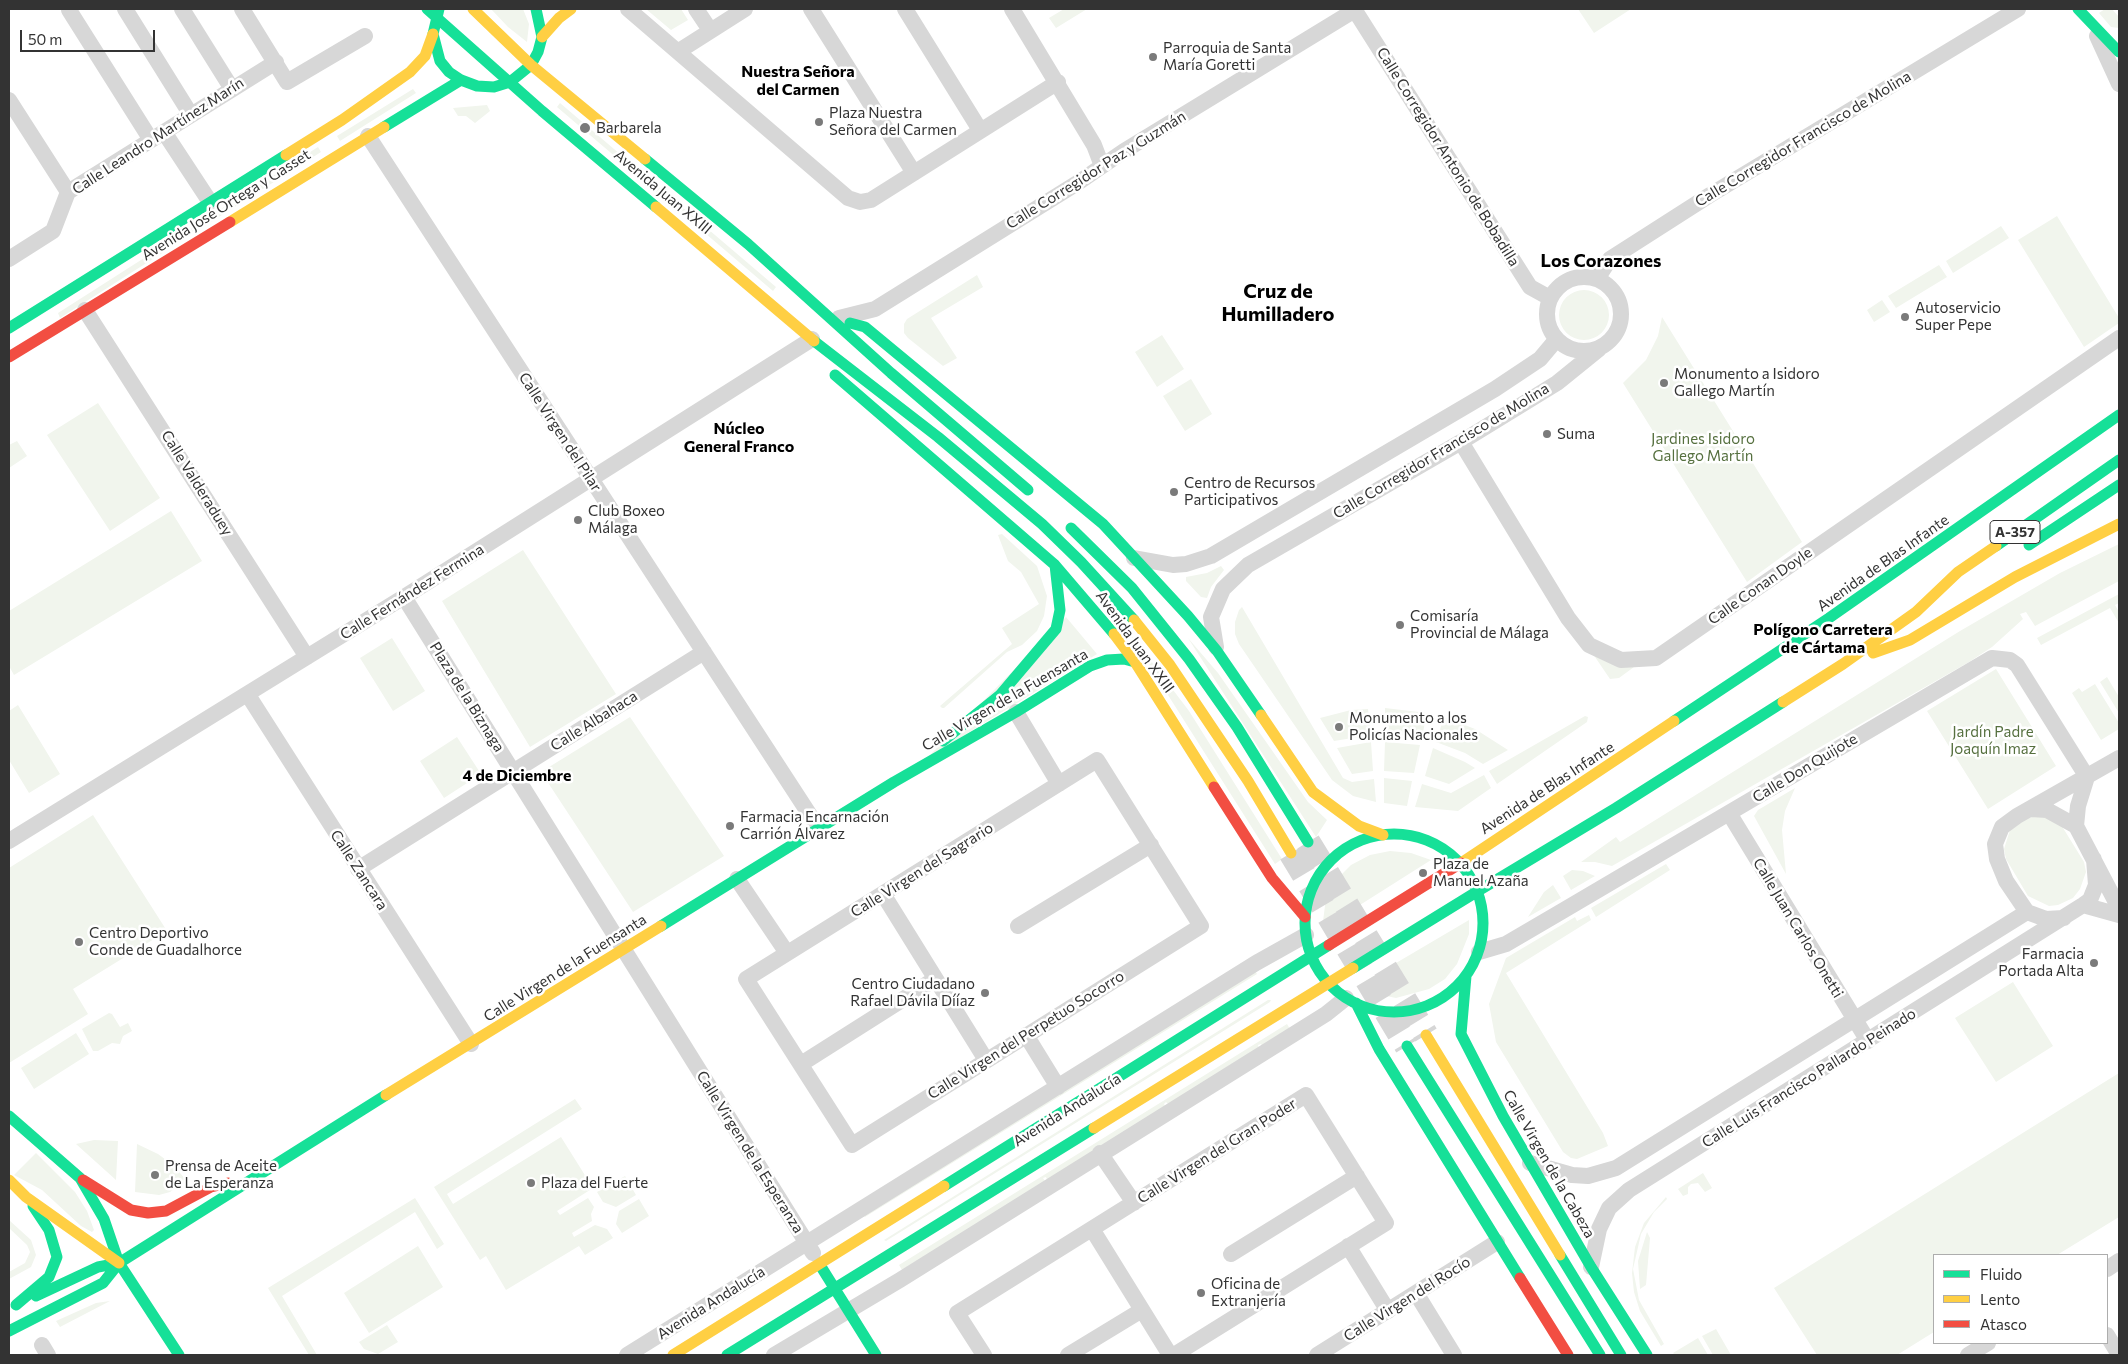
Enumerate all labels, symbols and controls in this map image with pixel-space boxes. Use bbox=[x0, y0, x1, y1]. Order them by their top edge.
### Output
scale bar bbox=[22, 20, 158, 52]
text: 50 m bbox=[28, 30, 62, 48]
place label: Parroquia de Santa María Goretti bbox=[1163, 39, 1291, 74]
street label: Calle Corregidor Antonio de Bobadilla bbox=[1373, 44, 1523, 270]
marker: Parroquia de Santa María Goretti bbox=[1147, 51, 1159, 63]
district label: Nuestra Señora del Carmen bbox=[741, 62, 855, 100]
street label: Calle Corregidor Francisco de Molina bbox=[1692, 67, 1914, 211]
street label: Calle Leandro Martínez Marín bbox=[69, 74, 247, 198]
place label: Plaza Nuestra Señora del Carmen bbox=[829, 104, 957, 139]
street label: Calle Corregidor Paz y Guzmán bbox=[1003, 107, 1189, 233]
marker: Plaza Nuestra Señora del Carmen bbox=[813, 116, 825, 128]
place label: Barbarela bbox=[596, 119, 662, 137]
marker: Barbarela bbox=[578, 121, 592, 135]
street label: Avenida José Ortega y Gasset bbox=[138, 146, 314, 264]
street label: Avenida Juan XXIII bbox=[611, 146, 715, 238]
district label: Los Corazones bbox=[1541, 250, 1661, 272]
district label: Cruz de Humilladero bbox=[1221, 279, 1335, 326]
place label: Autoservicio Super Pepe bbox=[1915, 299, 2001, 334]
marker: Autoservicio Super Pepe bbox=[1899, 311, 1911, 323]
place label: Monumento a Isidoro Gallego Martín bbox=[1674, 365, 1820, 400]
street label: Calle Virgen del Pilar bbox=[515, 369, 605, 495]
marker: Monumento a Isidoro Gallego Martín bbox=[1658, 377, 1670, 389]
street label: Calle Corregidor Francisco de Molina bbox=[1330, 379, 1552, 523]
district label: Núcleo General Franco bbox=[684, 419, 794, 457]
place label: Suma bbox=[1557, 425, 1595, 443]
street label: Calle Valderaduey bbox=[157, 427, 237, 539]
marker: Suma bbox=[1541, 428, 1553, 440]
park label: Jardines Isidoro Gallego Martín bbox=[1651, 430, 1755, 465]
place label: Centro de Recursos Participativos bbox=[1184, 474, 1315, 509]
marker: Centro de Recursos Participativos bbox=[1168, 486, 1180, 498]
place label: Club Boxeo Málaga bbox=[588, 502, 665, 537]
street label: Avenida de Blas Infante bbox=[1814, 511, 1952, 615]
marker: Club Boxeo Málaga bbox=[572, 514, 584, 526]
road number: A-357 bbox=[1990, 520, 2040, 544]
street label: Calle Fernández Fermina bbox=[337, 540, 487, 644]
street label: Calle Conan Doyle bbox=[1705, 543, 1815, 629]
street label: Avenida Juan XXIII bbox=[1092, 587, 1178, 697]
place label: Comisaría Provincial de Málaga bbox=[1410, 607, 1549, 642]
marker: Comisaría Provincial de Málaga bbox=[1394, 619, 1406, 631]
district label: Polígono Carretera de Cártama bbox=[1753, 620, 1893, 658]
street label: Plaza de la Biznaga bbox=[426, 639, 508, 755]
street label: Calle Virgen de la Fuensanta bbox=[919, 645, 1091, 755]
street label: Calle Albahaca bbox=[547, 687, 641, 755]
place label: Monumento a los Policías Nacionales bbox=[1349, 709, 1478, 744]
marker: Monumento a los Policías Nacionales bbox=[1333, 721, 1345, 733]
park label: Jardín Padre Joaquín Imaz bbox=[1950, 723, 2036, 758]
street label: Calle Don Quijote bbox=[1749, 730, 1861, 806]
street label: Avenida de Blas Infante bbox=[1477, 738, 1617, 838]
district label: 4 de Diciembre bbox=[463, 766, 571, 786]
place label: Farmacia Encarnación Carrión Álvarez bbox=[740, 808, 889, 843]
street label: Calle Virgen del Sagrario bbox=[847, 819, 997, 921]
marker: Farmacia Encarnación Carrión Álvarez bbox=[724, 820, 736, 832]
street label: Calle Zancara bbox=[326, 827, 392, 913]
place label: Plaza de Manuel Azaña bbox=[1433, 855, 1529, 890]
street label: Calle Juan Carlos Onetti bbox=[1749, 855, 1847, 1001]
marker: Plaza de Manuel Azaña bbox=[1417, 867, 1429, 879]
street label: Calle Virgen de la Fuensanta bbox=[480, 910, 650, 1026]
place label: Centro Deportivo Conde de Guadalhorce bbox=[89, 924, 242, 959]
marker: Centro Deportivo Conde de Guadalhorce bbox=[73, 936, 85, 948]
place label: Farmacia Portada Alta bbox=[1998, 945, 2084, 980]
marker: Farmacia Portada Alta bbox=[2088, 957, 2100, 969]
street label: Calle Virgen del Perpetuo Socorro bbox=[924, 967, 1128, 1103]
place label: Centro Ciudadano Rafael Dávila Dííaz bbox=[850, 975, 975, 1010]
marker: Centro Ciudadano Rafael Dávila Dííaz bbox=[979, 987, 991, 999]
street label: Calle Luis Francisco Pallardo Peinado bbox=[1699, 1004, 1919, 1152]
street label: Calle Virgen de la Esperanza bbox=[693, 1067, 807, 1237]
street label: Avenida Andalucía bbox=[1010, 1070, 1124, 1150]
street label: Calle Virgen de la Cabeza bbox=[1499, 1087, 1599, 1241]
street label: Calle Virgen del Gran Poder bbox=[1134, 1095, 1300, 1207]
place label: Prensa de Aceite de La Esperanza bbox=[165, 1157, 277, 1192]
marker: Prensa de Aceite de La Esperanza bbox=[149, 1169, 161, 1181]
place label: Plaza del Fuerte bbox=[541, 1174, 648, 1192]
marker: Plaza del Fuerte bbox=[525, 1177, 537, 1189]
street label: Calle Virgen del Rocío bbox=[1340, 1253, 1474, 1345]
legend bbox=[1933, 1254, 2108, 1344]
street label: Avenida Andalucía bbox=[654, 1263, 768, 1343]
text: Fluido bbox=[1980, 1265, 2022, 1283]
place label: Oficina de Extranjería bbox=[1211, 1275, 1286, 1310]
marker: Oficina de Extranjería bbox=[1195, 1287, 1207, 1299]
text: Lento bbox=[1980, 1290, 2020, 1308]
text: Atasco bbox=[1980, 1315, 2027, 1333]

